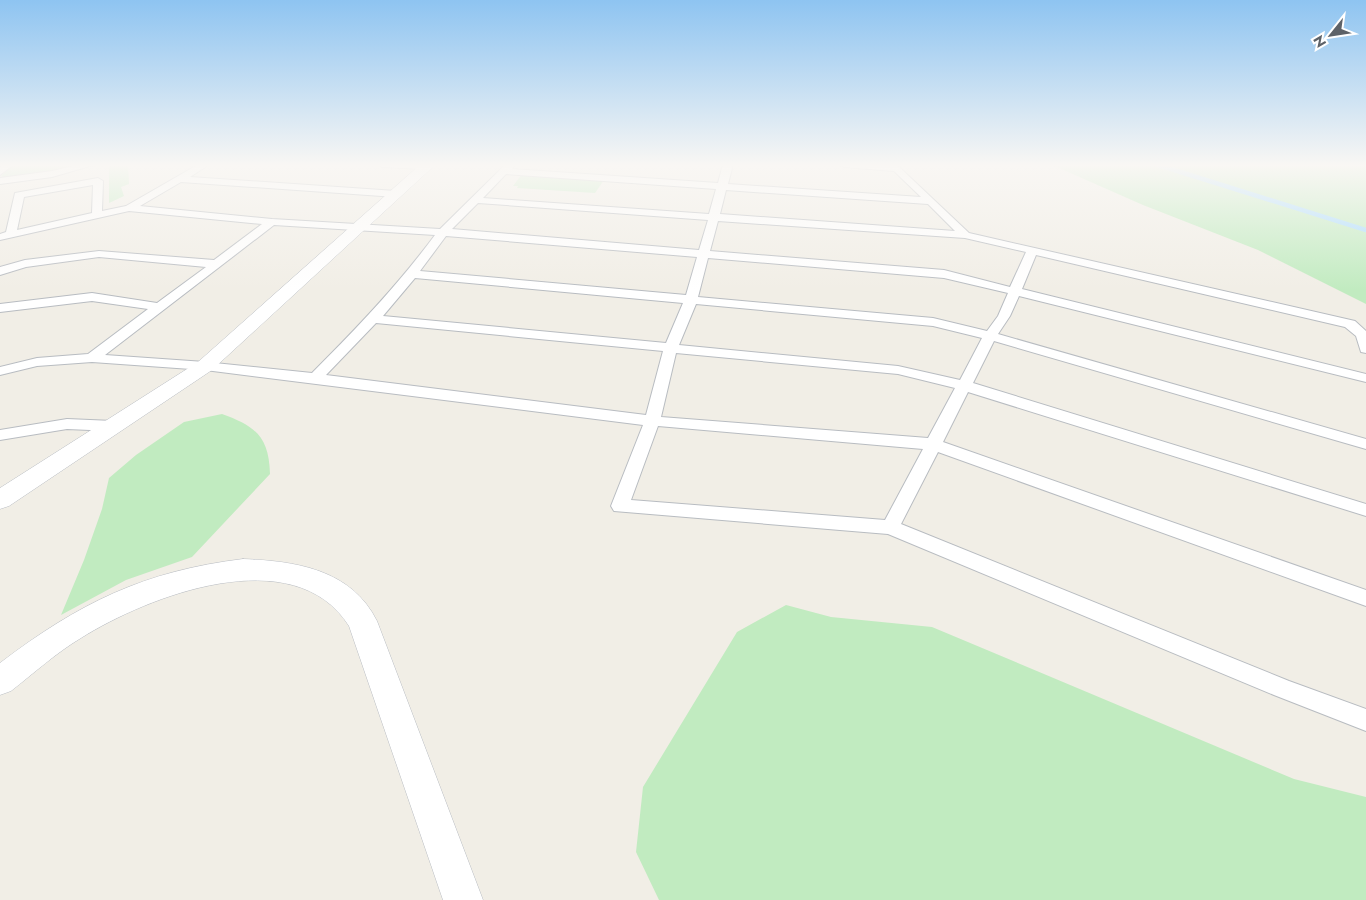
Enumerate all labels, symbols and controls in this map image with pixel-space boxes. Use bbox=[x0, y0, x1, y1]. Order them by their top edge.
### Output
north arrow bbox=[1306, 10, 1356, 60]
text: N bbox=[1308, 32, 1331, 51]

